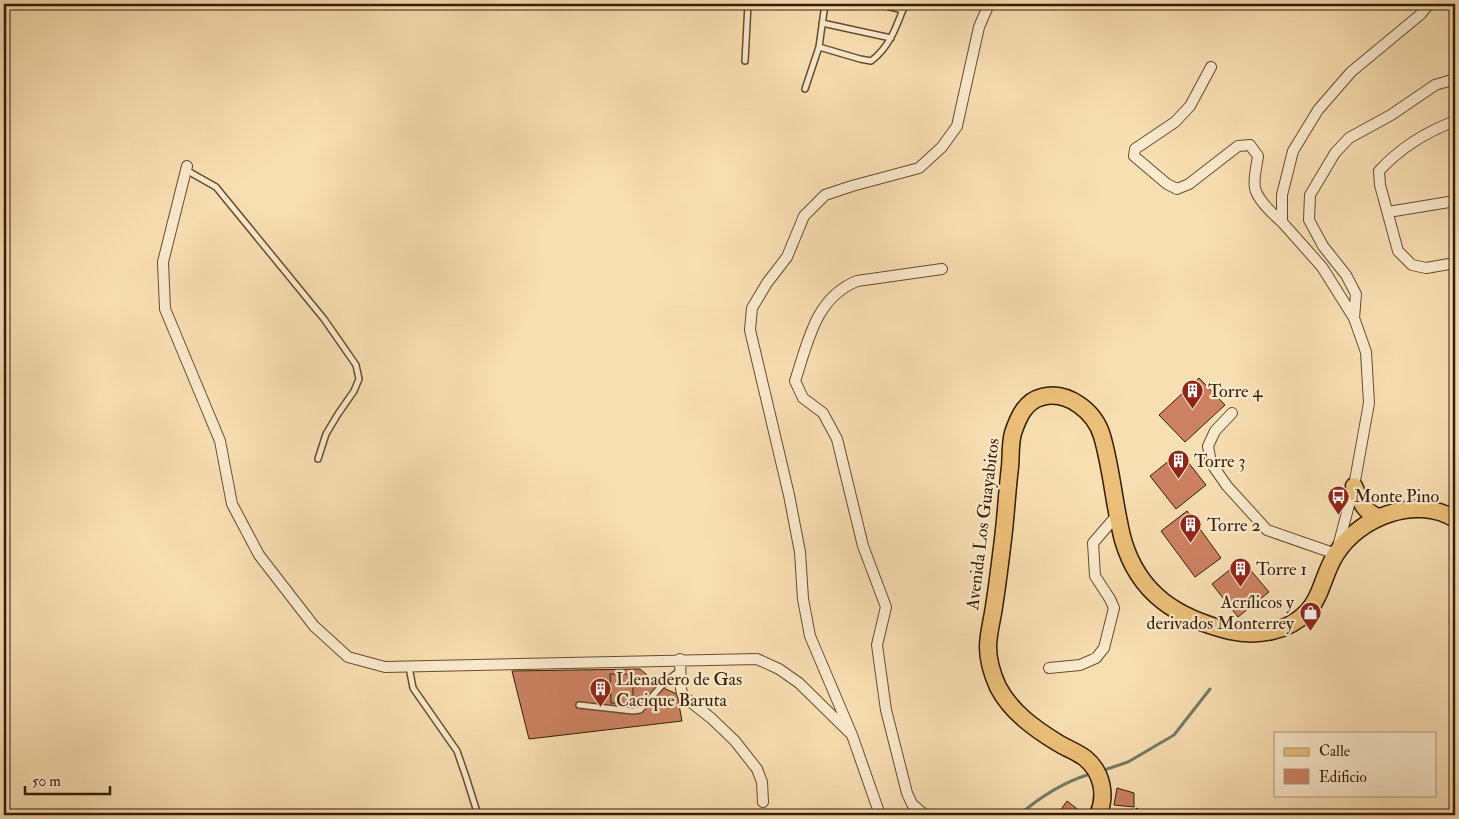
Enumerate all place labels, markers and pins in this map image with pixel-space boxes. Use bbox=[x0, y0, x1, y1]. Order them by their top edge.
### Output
building icon: Torre 4 bbox=[1180, 379, 1204, 410]
place label: Torre 4 bbox=[1208, 380, 1263, 403]
building icon: Torre 3 bbox=[1166, 449, 1190, 480]
place label: Torre 3 bbox=[1194, 450, 1245, 473]
bus stop icon: Monte Pino bbox=[1326, 484, 1350, 515]
place label: Monte Pino bbox=[1354, 485, 1440, 508]
building icon: Torre 2 bbox=[1179, 513, 1203, 544]
place label: Torre 2 bbox=[1207, 514, 1261, 537]
building icon: Torre 1 bbox=[1228, 557, 1252, 588]
place label: Torre 1 bbox=[1256, 558, 1307, 581]
place label: Acrílicos y derivados Monterrey bbox=[1147, 591, 1295, 635]
shop icon: Acrílicos y derivados Monterrey bbox=[1298, 600, 1322, 631]
place label: Llenadero de Gas Cacique Baruta bbox=[616, 668, 742, 712]
building icon: Llenadero de Gas Cacique Baruta bbox=[588, 677, 612, 708]

